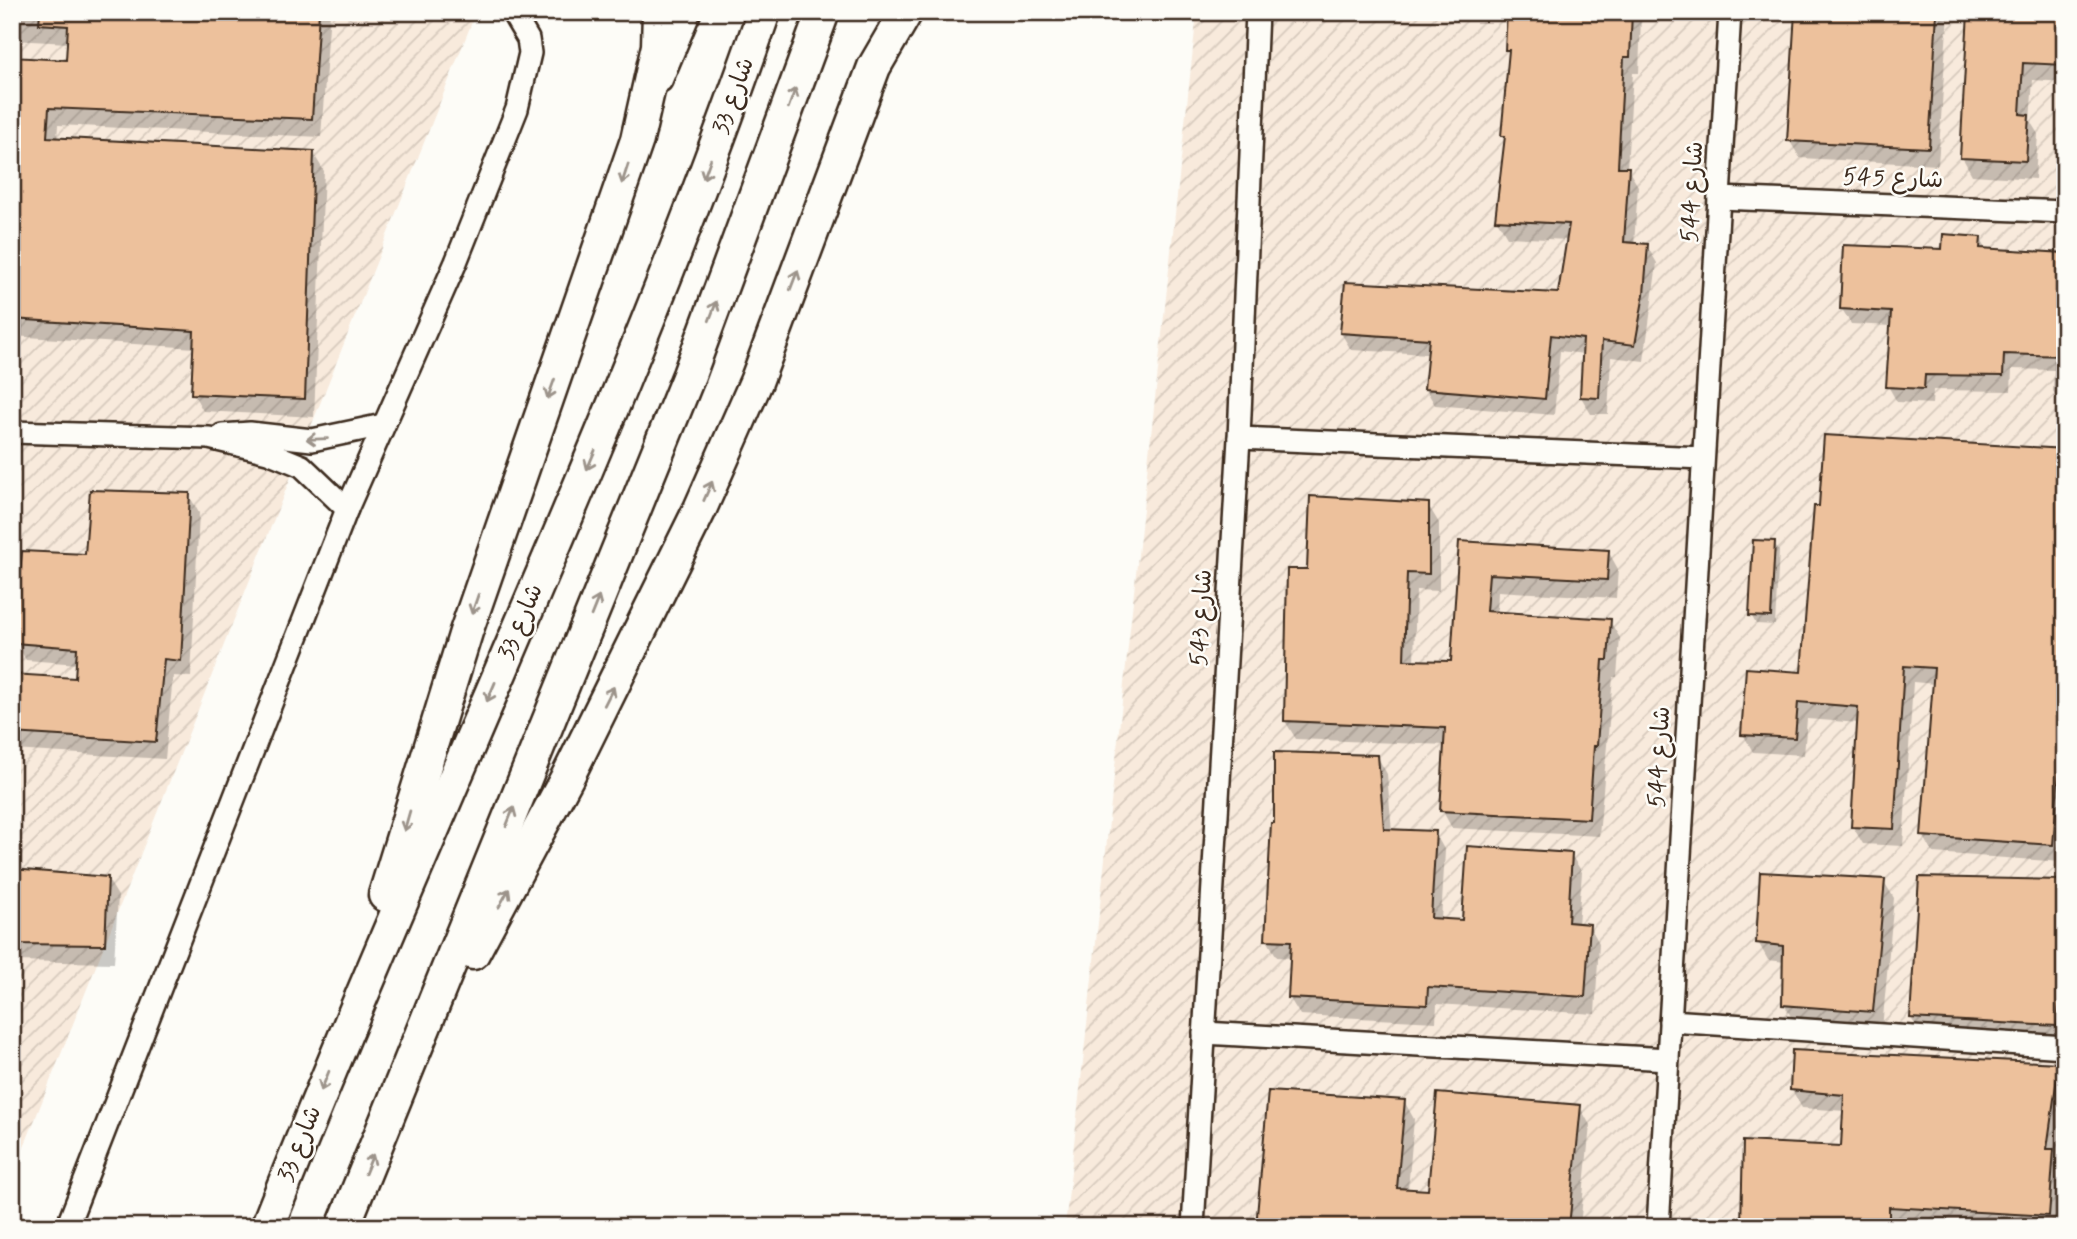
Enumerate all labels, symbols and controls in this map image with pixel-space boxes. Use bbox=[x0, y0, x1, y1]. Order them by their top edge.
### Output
street label: شارع 33 bbox=[706, 53, 762, 139]
one-way arrow bbox=[787, 88, 799, 110]
street label: شارع 544 bbox=[1675, 140, 1711, 244]
one-way arrow bbox=[700, 157, 713, 179]
street label: شارع 545 bbox=[1842, 162, 1944, 196]
one-way arrow bbox=[618, 163, 631, 185]
one-way arrow bbox=[789, 270, 801, 292]
one-way arrow bbox=[708, 301, 720, 323]
one-way arrow bbox=[544, 378, 556, 400]
one-way arrow bbox=[306, 432, 329, 446]
one-way arrow bbox=[584, 449, 597, 471]
one-way arrow bbox=[702, 481, 715, 502]
street label: شارع 543 bbox=[1184, 569, 1220, 667]
street label: شارع 33 bbox=[491, 579, 551, 665]
one-way arrow bbox=[468, 592, 480, 614]
one-way arrow bbox=[590, 595, 603, 617]
one-way arrow bbox=[484, 681, 497, 702]
one-way arrow bbox=[602, 686, 616, 707]
street label: شارع 544 bbox=[1642, 705, 1678, 809]
one-way arrow bbox=[505, 806, 518, 828]
one-way arrow bbox=[400, 809, 413, 832]
one-way arrow bbox=[497, 888, 511, 908]
one-way arrow bbox=[318, 1070, 331, 1092]
street label: شارع 33 bbox=[271, 1101, 329, 1187]
one-way arrow bbox=[363, 1153, 376, 1175]

